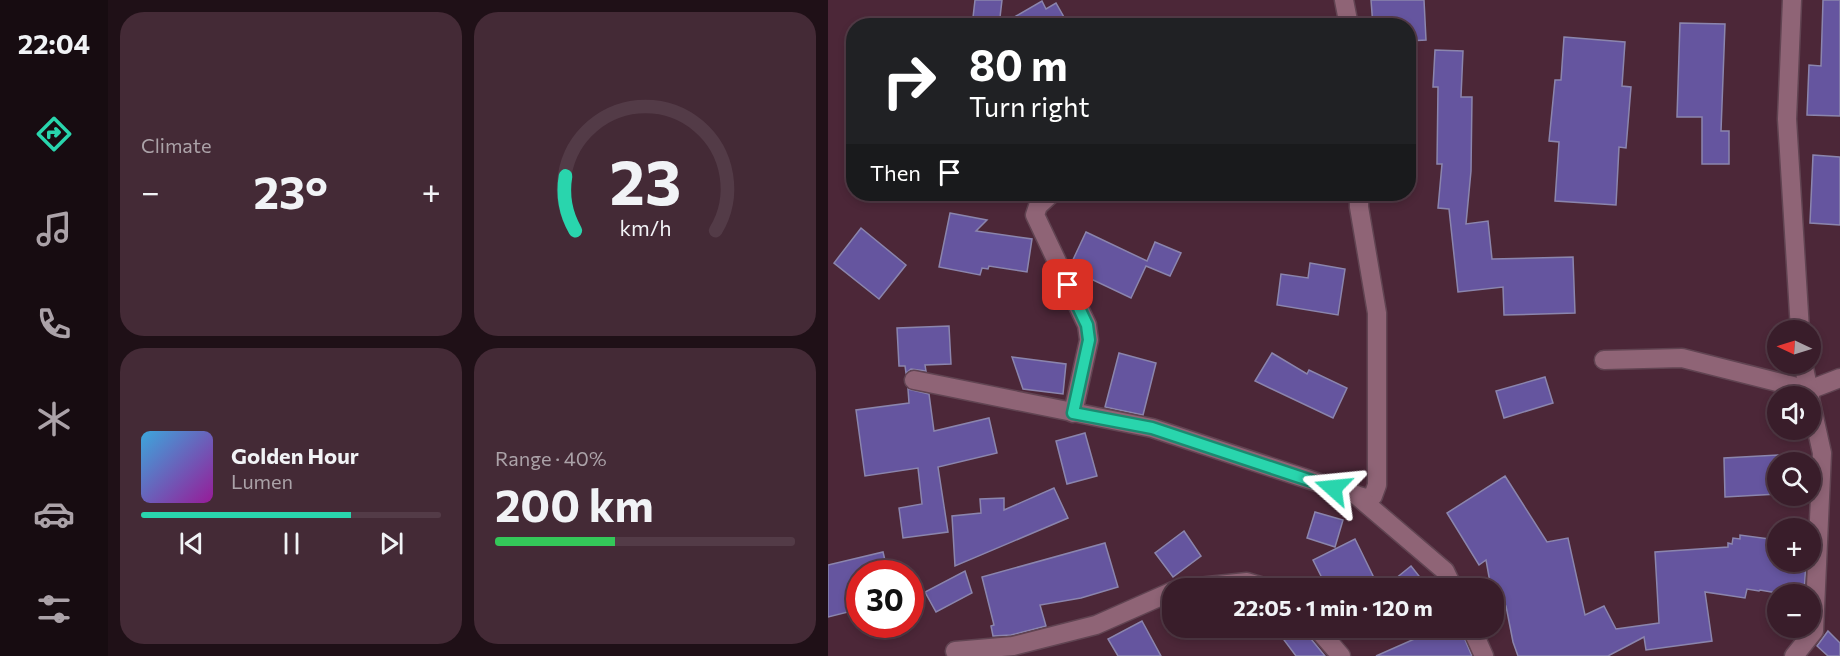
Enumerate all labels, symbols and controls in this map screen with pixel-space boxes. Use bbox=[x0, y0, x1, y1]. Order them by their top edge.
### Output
text: 22:04 bbox=[18, 27, 90, 60]
text: 80 m bbox=[969, 38, 1068, 90]
icon: right bbox=[870, 42, 948, 120]
text: Turn right bbox=[969, 90, 1089, 123]
icon: directions bbox=[33, 113, 75, 155]
text: Climate bbox=[141, 133, 211, 157]
text: 23 bbox=[609, 142, 681, 218]
icon: arrive bbox=[933, 156, 966, 189]
text: Then bbox=[870, 159, 921, 186]
text: 23° bbox=[254, 163, 328, 218]
text: − bbox=[141, 170, 160, 211]
text: + bbox=[422, 170, 441, 211]
icon: music bbox=[33, 208, 75, 250]
text: km/h bbox=[619, 214, 671, 240]
pin bbox=[1042, 259, 1093, 310]
icon: arrive bbox=[1051, 268, 1084, 301]
icon: phone bbox=[33, 303, 75, 345]
north arrow bbox=[1767, 320, 1821, 374]
map controls bbox=[1767, 320, 1821, 638]
button: sound bbox=[1767, 386, 1821, 440]
icon: climate bbox=[33, 398, 75, 440]
text: Golden Hour bbox=[231, 442, 359, 469]
text: Range · 40% bbox=[495, 446, 607, 470]
button: search bbox=[1767, 452, 1821, 506]
position arrow bbox=[1301, 456, 1365, 520]
text: Lumen bbox=[231, 469, 293, 493]
text: 200 km bbox=[495, 476, 654, 531]
icon: car bbox=[33, 493, 75, 535]
button: + bbox=[1767, 518, 1821, 572]
icon: previous bbox=[175, 527, 208, 560]
icon: pause bbox=[275, 527, 308, 560]
icon: next bbox=[375, 527, 408, 560]
speed limit sign: 30 bbox=[846, 560, 924, 638]
button: − bbox=[1767, 584, 1821, 638]
icon: filters bbox=[33, 588, 75, 630]
text: 22:05 · 1 min · 120 m bbox=[1233, 594, 1433, 621]

